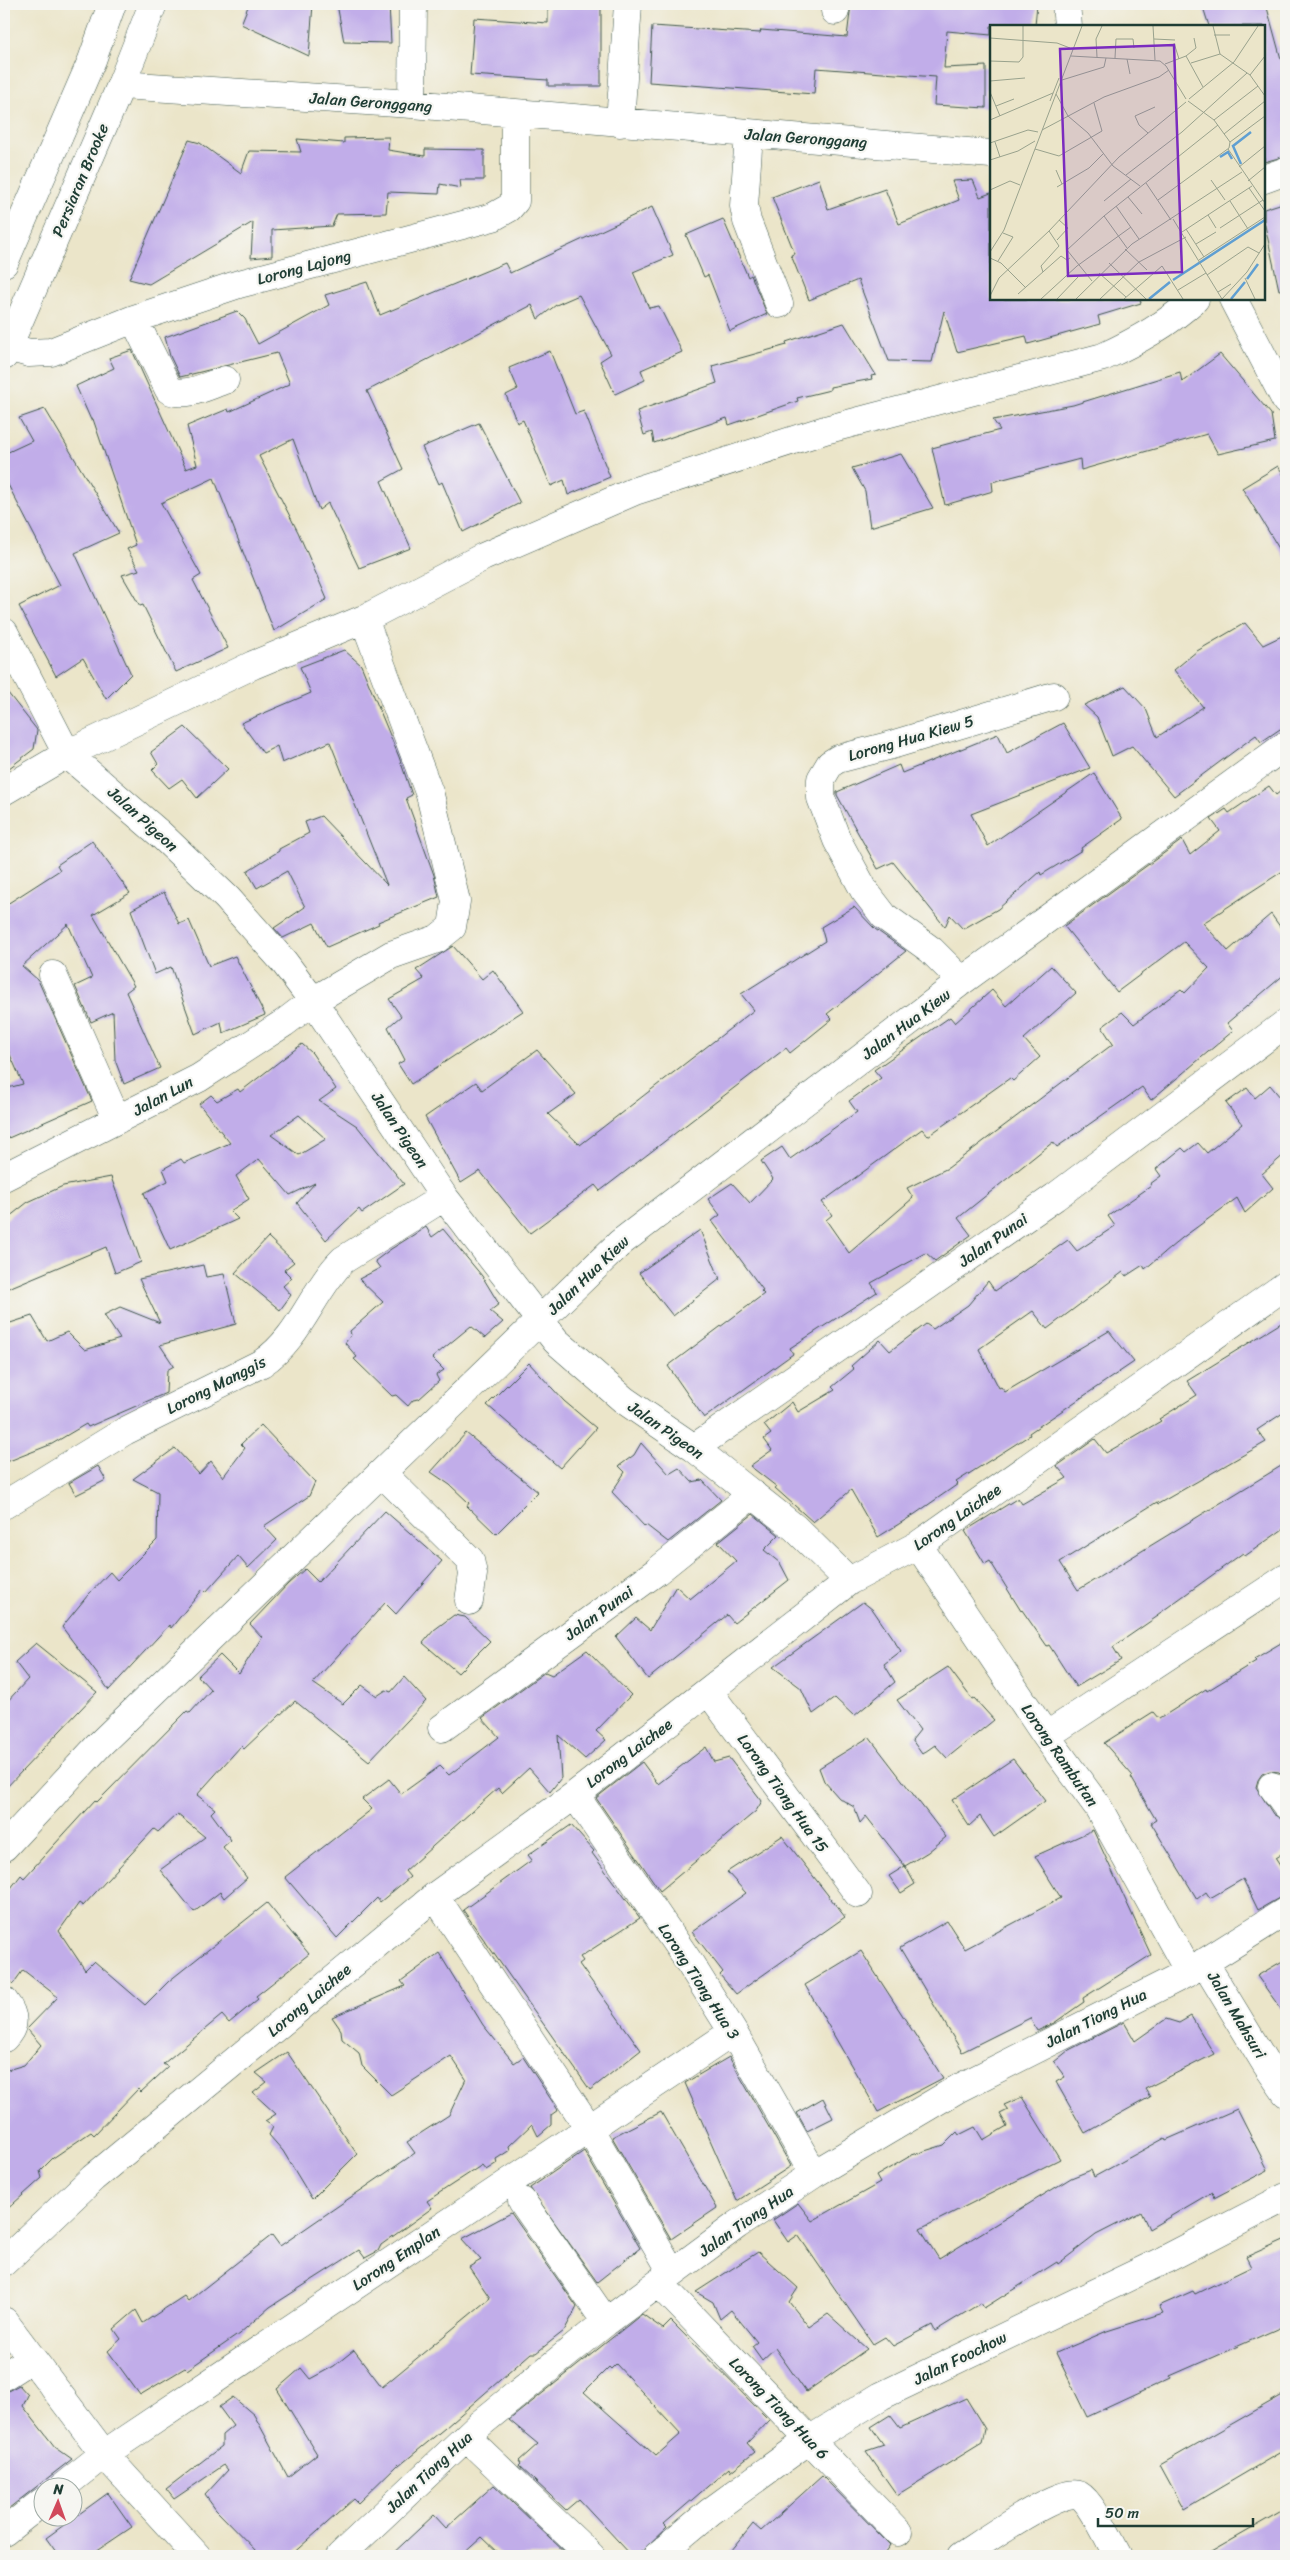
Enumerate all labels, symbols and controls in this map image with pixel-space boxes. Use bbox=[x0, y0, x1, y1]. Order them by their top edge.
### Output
inset map bbox=[990, 25, 1265, 300]
street label: Jalan Geronggang bbox=[308, 83, 433, 121]
street label: Persiaran Brooke bbox=[43, 119, 117, 241]
street label: Jalan Geronggang bbox=[743, 119, 868, 157]
street label: Lorong Lajong bbox=[254, 241, 354, 293]
street label: Lorong Hua Kiew 5 bbox=[845, 706, 978, 770]
street label: Jalan Pigeon bbox=[100, 778, 186, 859]
street label: Jalan Hua Kiew bbox=[854, 980, 958, 1068]
street label: Jalan Lun bbox=[126, 1068, 199, 1125]
street label: Jalan Pigeon bbox=[363, 1085, 437, 1175]
street label: Jalan Punai bbox=[951, 1205, 1035, 1275]
street label: Jalan Hua Kiew bbox=[539, 1227, 637, 1323]
street label: Lorong Manggis bbox=[161, 1347, 272, 1423]
street label: Jalan Pigeon bbox=[621, 1392, 711, 1467]
street label: Lorong Laichee bbox=[906, 1475, 1008, 1558]
street label: Jalan Punai bbox=[557, 1577, 640, 1649]
street label: Lorong Rambutan bbox=[1013, 1697, 1107, 1813]
street label: Lorong Laichee bbox=[579, 1710, 679, 1796]
street label: Lorong Tiong Hua 15 bbox=[729, 1727, 837, 1859]
street label: Lorong Tiong Hua 3 bbox=[650, 1917, 748, 2045]
street label: Lorong Laichee bbox=[260, 1956, 358, 2044]
street label: Jalan Mahsuri bbox=[1199, 1965, 1275, 2065]
street label: Jalan Tiong Hua bbox=[1039, 1980, 1152, 2057]
street label: Jalan Tiong Hua bbox=[691, 2177, 800, 2265]
street label: Lorong Emplan bbox=[346, 2217, 447, 2299]
street label: Jalan Foochow bbox=[907, 2323, 1012, 2394]
street label: Lorong Tiong Hua 6 bbox=[722, 2350, 836, 2466]
street label: Jalan Tiong Hua bbox=[378, 2424, 479, 2521]
text: N bbox=[52, 2477, 64, 2502]
north arrow bbox=[32, 2478, 82, 2528]
scale bar bbox=[1098, 2495, 1252, 2527]
text: 50 m bbox=[1105, 2500, 1140, 2526]

